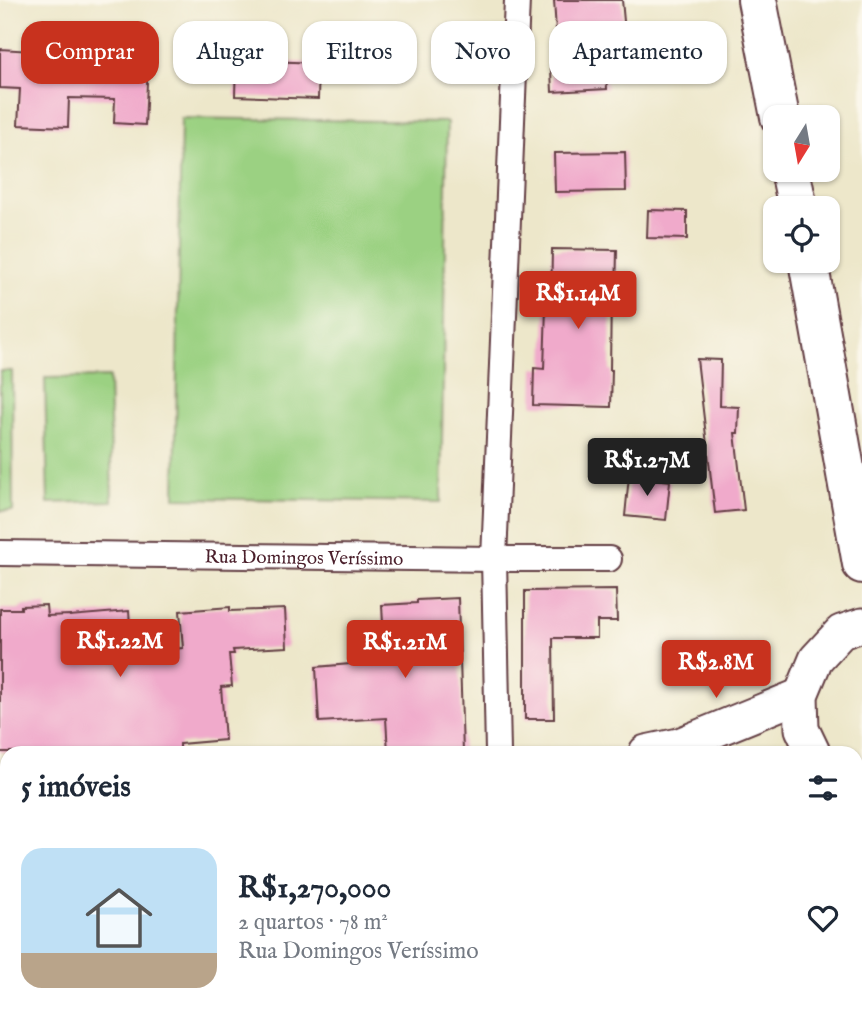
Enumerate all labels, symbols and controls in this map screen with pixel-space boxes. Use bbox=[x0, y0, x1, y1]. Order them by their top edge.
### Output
chip: Comprar bbox=[21, 21, 159, 84]
chip: Alugar bbox=[173, 21, 288, 84]
chip: Filtros bbox=[302, 21, 417, 84]
chip: Novo bbox=[431, 21, 535, 84]
chip: Apartamento bbox=[549, 21, 727, 84]
north arrow bbox=[763, 105, 840, 182]
map controls bbox=[763, 105, 840, 273]
button: locate bbox=[763, 196, 840, 273]
pin: R$1.14M bbox=[513, 272, 643, 331]
text: R$1.14M bbox=[535, 279, 621, 308]
pin: R$1.27M bbox=[582, 438, 712, 498]
text: R$1.27M bbox=[604, 446, 690, 475]
street label: Rua Domingos Veríssimo bbox=[204, 545, 404, 572]
pin: R$1.22M bbox=[55, 620, 185, 679]
pin: R$1.21M bbox=[340, 620, 470, 680]
text: R$1.22M bbox=[77, 627, 163, 656]
text: R$1.21M bbox=[363, 628, 447, 657]
pin: R$2.8M bbox=[659, 640, 773, 700]
text: R$2.8M bbox=[678, 648, 754, 677]
text: 5 imóveis bbox=[21, 769, 131, 807]
icon: filters bbox=[804, 769, 842, 807]
text: R$1,270,000 bbox=[238, 870, 391, 908]
icon: home bbox=[77, 876, 161, 960]
icon: heart bbox=[804, 899, 842, 937]
text: 2 quartos · 78 m² bbox=[238, 908, 388, 937]
text: Rua Domingos Veríssimo bbox=[238, 937, 479, 966]

